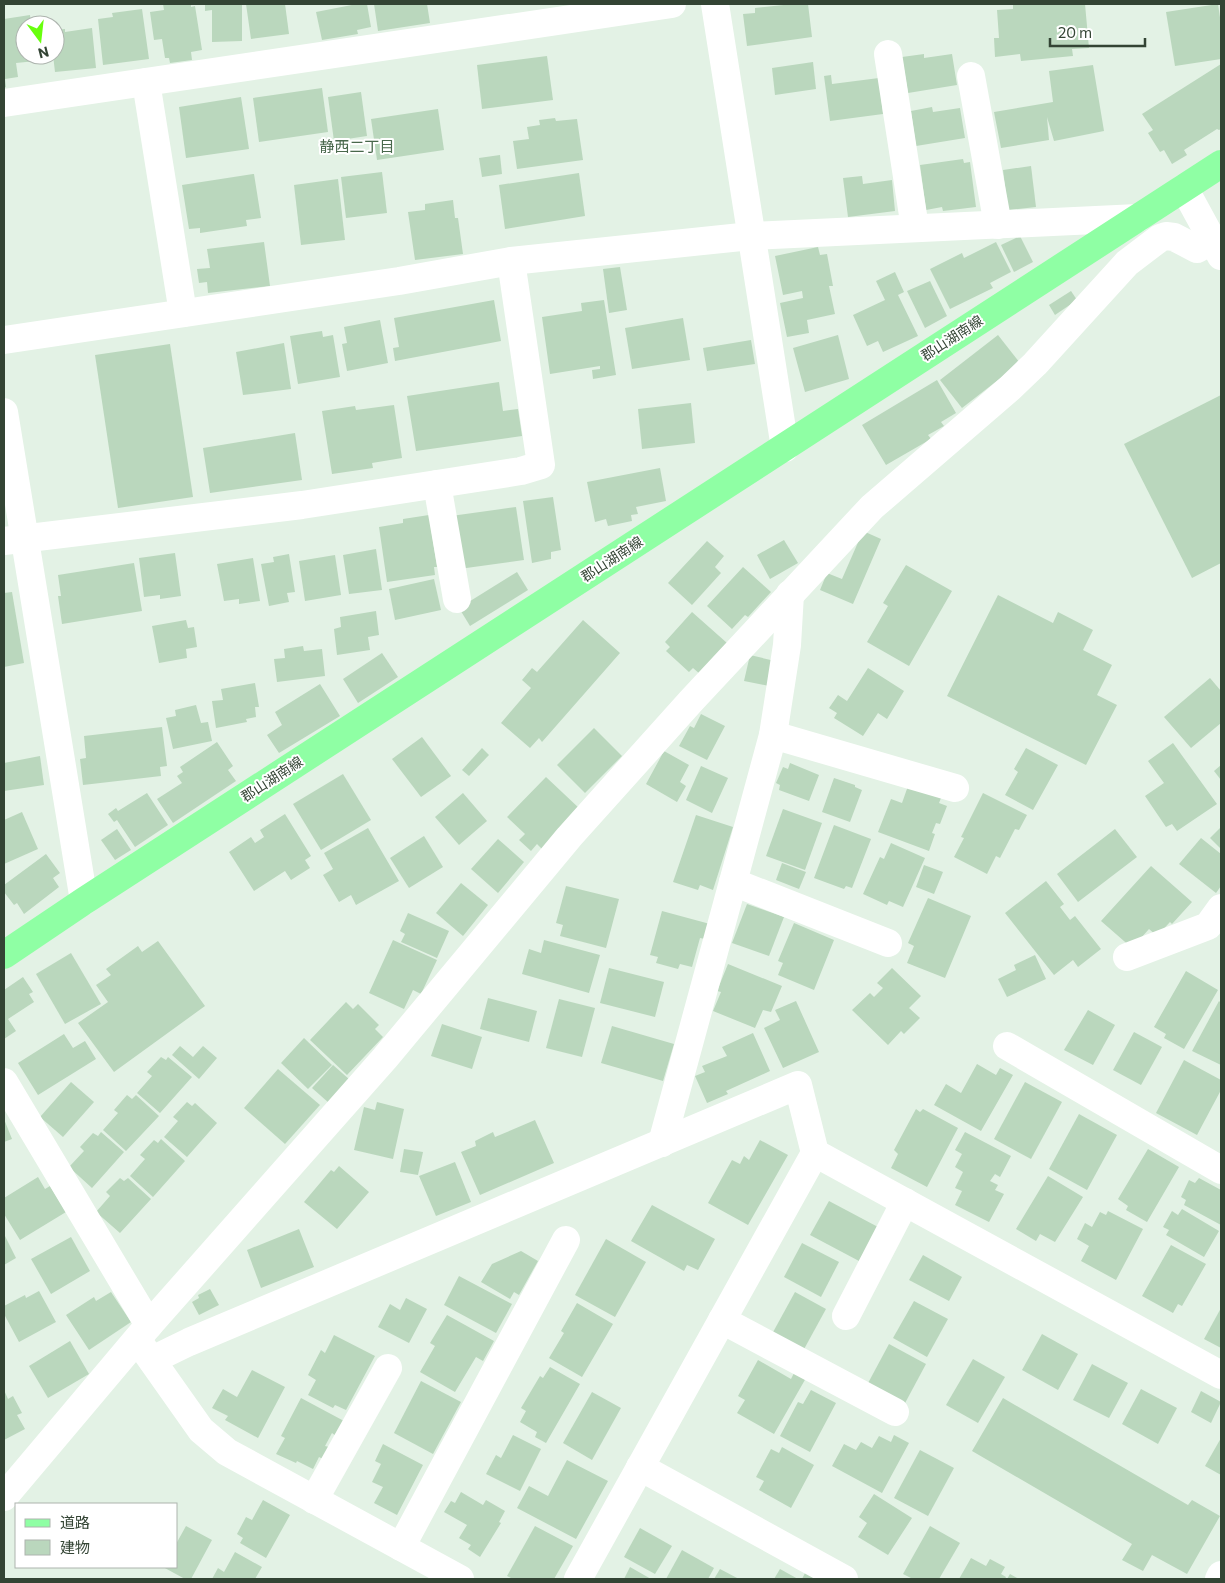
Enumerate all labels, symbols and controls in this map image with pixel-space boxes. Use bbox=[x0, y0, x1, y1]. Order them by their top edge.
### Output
north arrow bbox=[15, 15, 65, 65]
scale bar bbox=[1050, 15, 1145, 47]
text: 20 m bbox=[1058, 23, 1092, 41]
text: N bbox=[36, 43, 51, 63]
district label: 静西二丁目 bbox=[319, 137, 395, 155]
street label: 郡山湖南線 bbox=[918, 311, 986, 364]
street label: 郡山湖南線 bbox=[578, 532, 646, 585]
street label: 郡山湖南線 bbox=[238, 752, 306, 805]
legend bbox=[15, 1503, 178, 1568]
text: 道路 bbox=[60, 1513, 90, 1531]
text: 建物 bbox=[60, 1538, 90, 1556]

